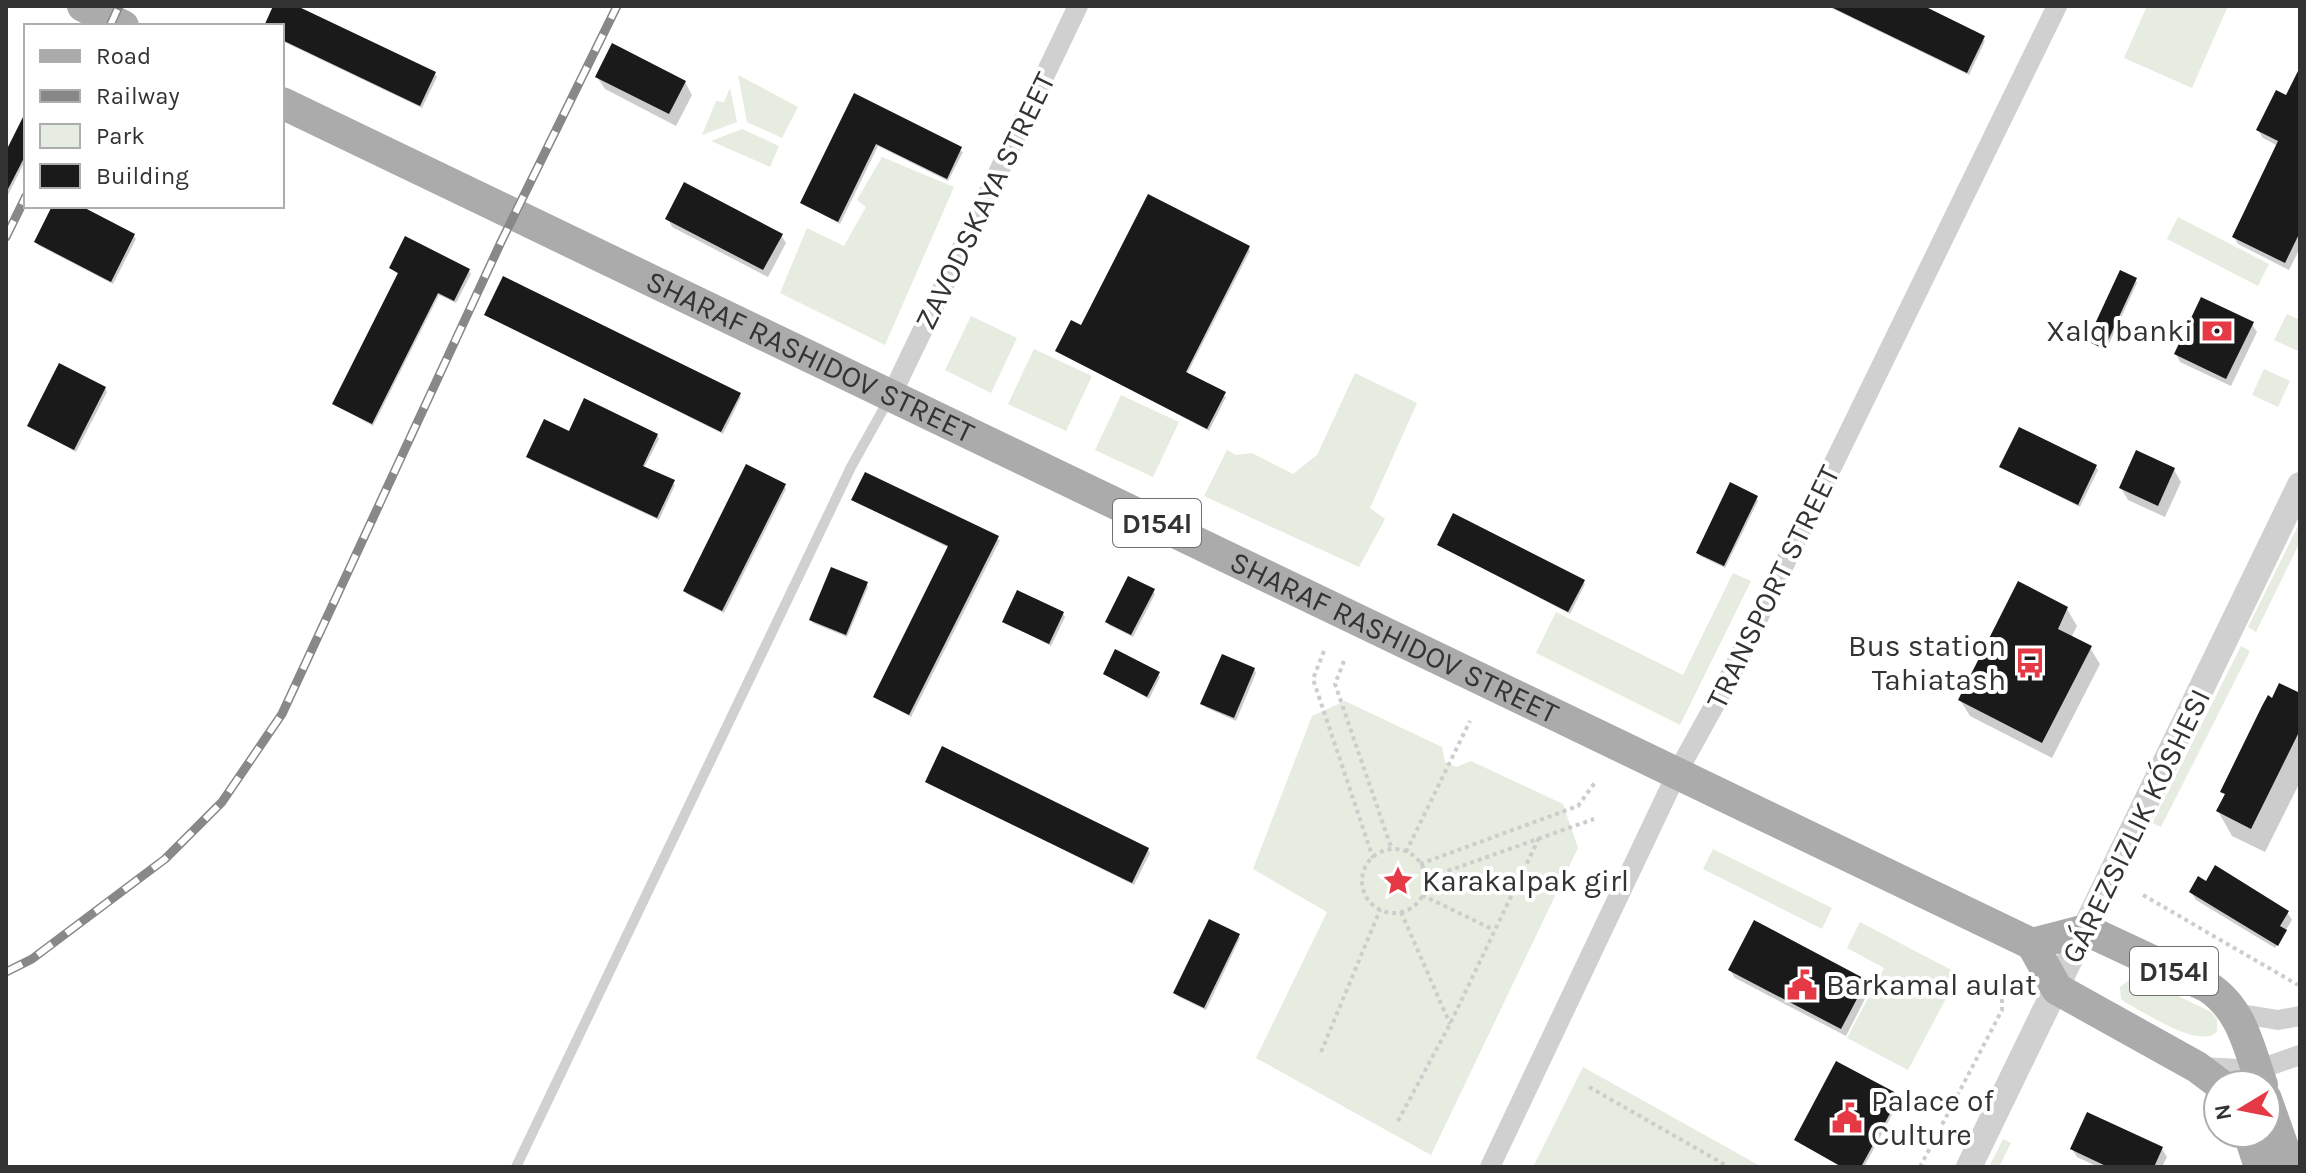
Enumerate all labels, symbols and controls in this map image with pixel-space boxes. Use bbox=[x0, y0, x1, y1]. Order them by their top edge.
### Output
legend bbox=[24, 24, 284, 208]
text: Road bbox=[96, 42, 151, 70]
street label: ZAVODSKAYA STREET bbox=[907, 66, 1063, 336]
text: Railway bbox=[96, 82, 180, 110]
text: Park bbox=[96, 122, 145, 150]
text: Building bbox=[96, 162, 189, 190]
street label: SHARAF RASHIDOV STREET bbox=[640, 263, 980, 451]
place label: Xalq banki bbox=[2046, 313, 2193, 349]
bank icon: Xalq banki bbox=[2200, 314, 2234, 348]
street label: TRANSPORT STREET bbox=[1699, 460, 1847, 714]
road number: D154l bbox=[1113, 499, 1201, 547]
street label: SHARAF RASHIDOV STREET bbox=[1224, 543, 1564, 732]
place label: Bus station Tahiatash bbox=[1848, 628, 2006, 698]
bus stop icon: Bus station Tahiatash bbox=[2013, 646, 2047, 680]
street label: GÁREZSIZLIK KÓSHESI bbox=[2054, 683, 2218, 969]
place label: Karakalpak girl bbox=[1422, 863, 1629, 899]
place icon: Karakalpak girl bbox=[1381, 864, 1415, 898]
road number: D154l bbox=[2130, 947, 2218, 995]
place label: Barkamal aulat bbox=[1826, 967, 2036, 1003]
public building icon: Barkamal aulat bbox=[1785, 968, 1819, 1002]
north arrow bbox=[2202, 1069, 2282, 1149]
place label: Palace of Culture bbox=[1871, 1083, 1994, 1153]
public building icon: Palace of Culture bbox=[1830, 1101, 1864, 1135]
text: N bbox=[2209, 1102, 2237, 1122]

